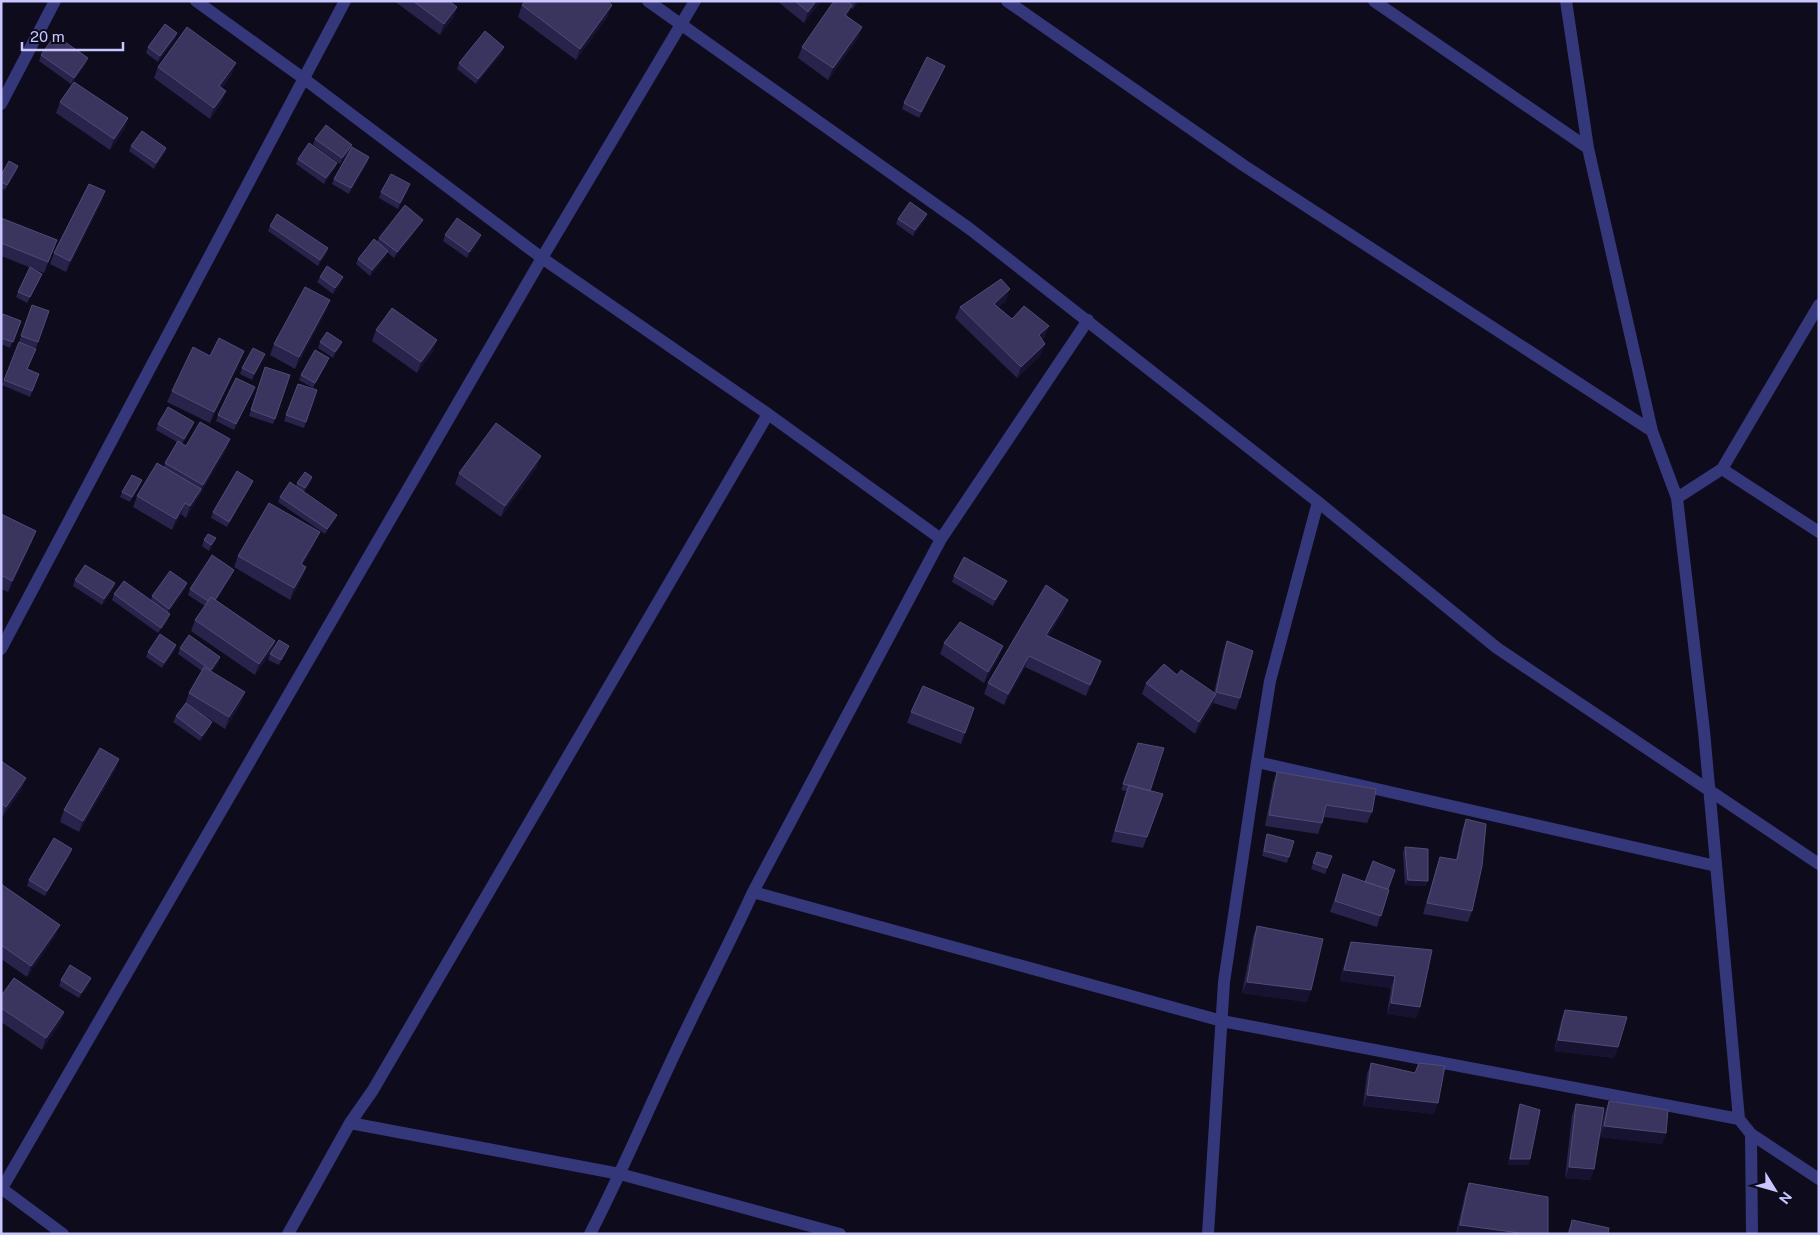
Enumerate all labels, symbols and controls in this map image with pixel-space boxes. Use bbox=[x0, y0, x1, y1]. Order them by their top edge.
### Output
scale bar bbox=[22, 20, 124, 52]
text: 20 m bbox=[30, 28, 65, 45]
north arrow bbox=[1750, 1165, 1800, 1215]
text: N bbox=[1776, 1189, 1795, 1207]

